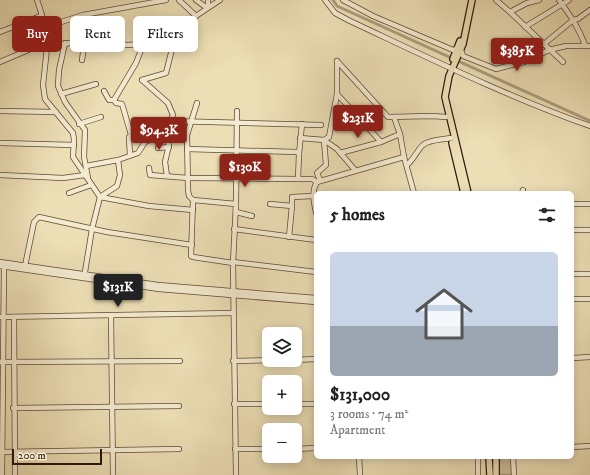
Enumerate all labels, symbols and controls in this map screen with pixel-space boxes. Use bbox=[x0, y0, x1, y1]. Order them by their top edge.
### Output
chip: Buy bbox=[12, 16, 62, 52]
chip: Rent bbox=[70, 16, 125, 52]
chip: Filters bbox=[133, 16, 198, 52]
pin: $385K bbox=[489, 38, 545, 72]
text: $385K bbox=[500, 43, 534, 59]
pin: $231K bbox=[330, 105, 386, 139]
text: $231K bbox=[342, 110, 374, 126]
pin: $94.3K bbox=[126, 117, 192, 151]
text: $94.3K bbox=[140, 122, 178, 138]
pin: $130K bbox=[217, 154, 273, 188]
text: $130K bbox=[229, 159, 261, 175]
text: 5 homes bbox=[330, 204, 385, 226]
icon: filters bbox=[536, 204, 558, 226]
pin: $131K bbox=[90, 274, 146, 308]
icon: home bbox=[408, 278, 480, 350]
text: $131K bbox=[103, 279, 133, 295]
map controls bbox=[262, 327, 302, 463]
button: layers bbox=[262, 327, 302, 367]
button: + bbox=[262, 375, 302, 415]
text: $131,000 bbox=[330, 384, 390, 406]
text: 3 rooms · 74 m² bbox=[330, 406, 408, 422]
text: Apartment bbox=[330, 422, 385, 438]
button: − bbox=[262, 423, 302, 463]
scale bar bbox=[12, 447, 102, 466]
text: 200 m bbox=[18, 449, 46, 463]

